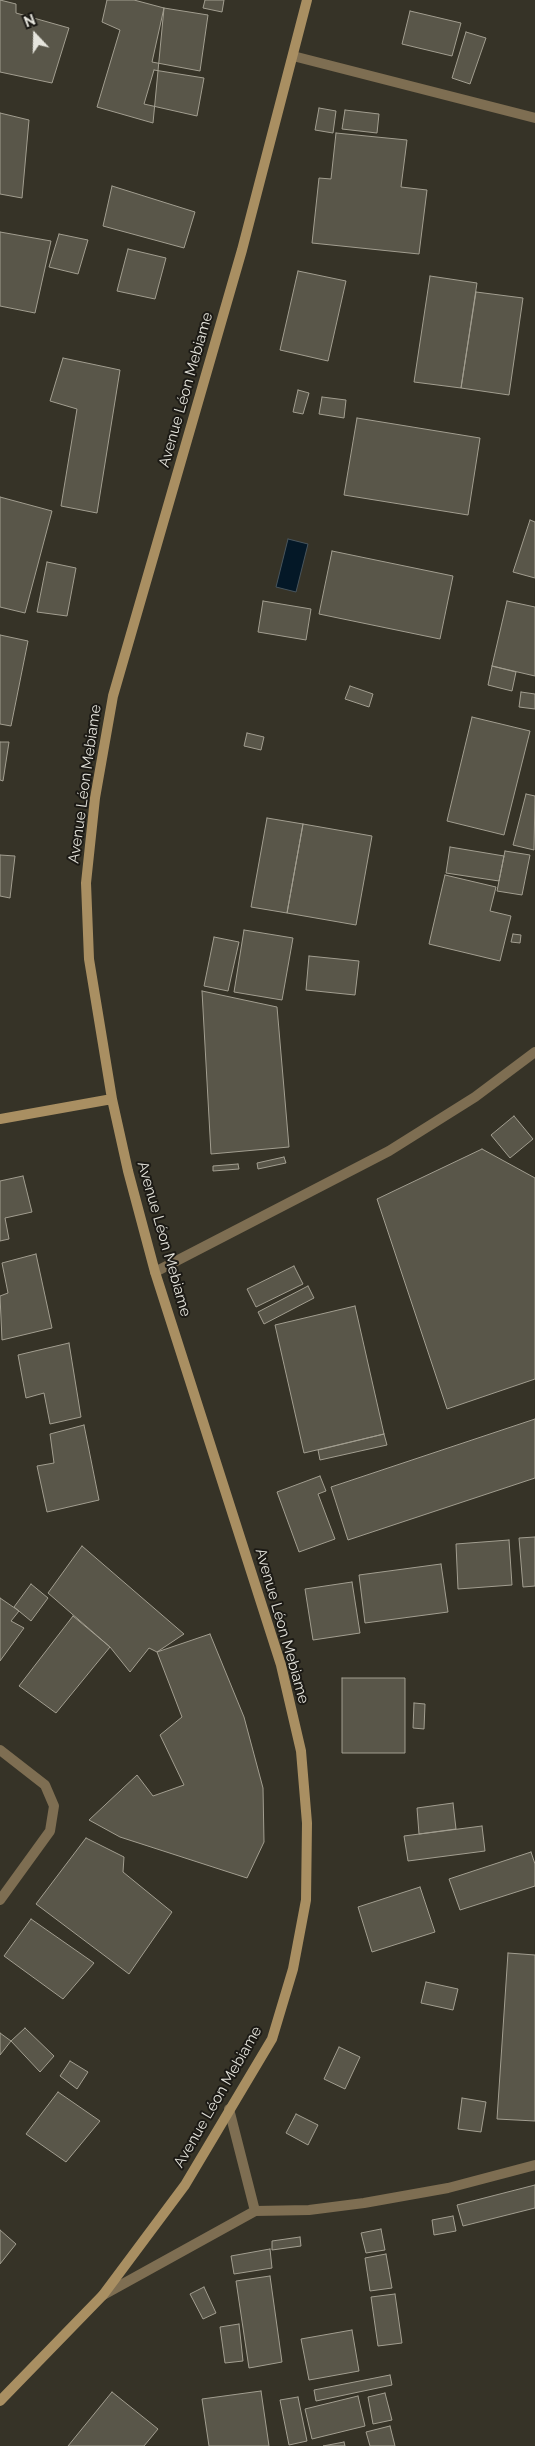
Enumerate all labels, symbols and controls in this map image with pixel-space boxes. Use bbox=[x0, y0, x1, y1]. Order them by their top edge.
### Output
north arrow bbox=[10, 10, 60, 60]
text: N bbox=[22, 12, 37, 30]
street label: Avenue Léon Mebiame bbox=[155, 310, 217, 470]
street label: Avenue Léon Mebiame bbox=[65, 703, 105, 865]
street label: Avenue Léon Mebiame bbox=[133, 1159, 195, 1319]
street label: Avenue Léon Mebiame bbox=[251, 1546, 313, 1706]
street label: Avenue Léon Mebiame bbox=[170, 2023, 266, 2171]

